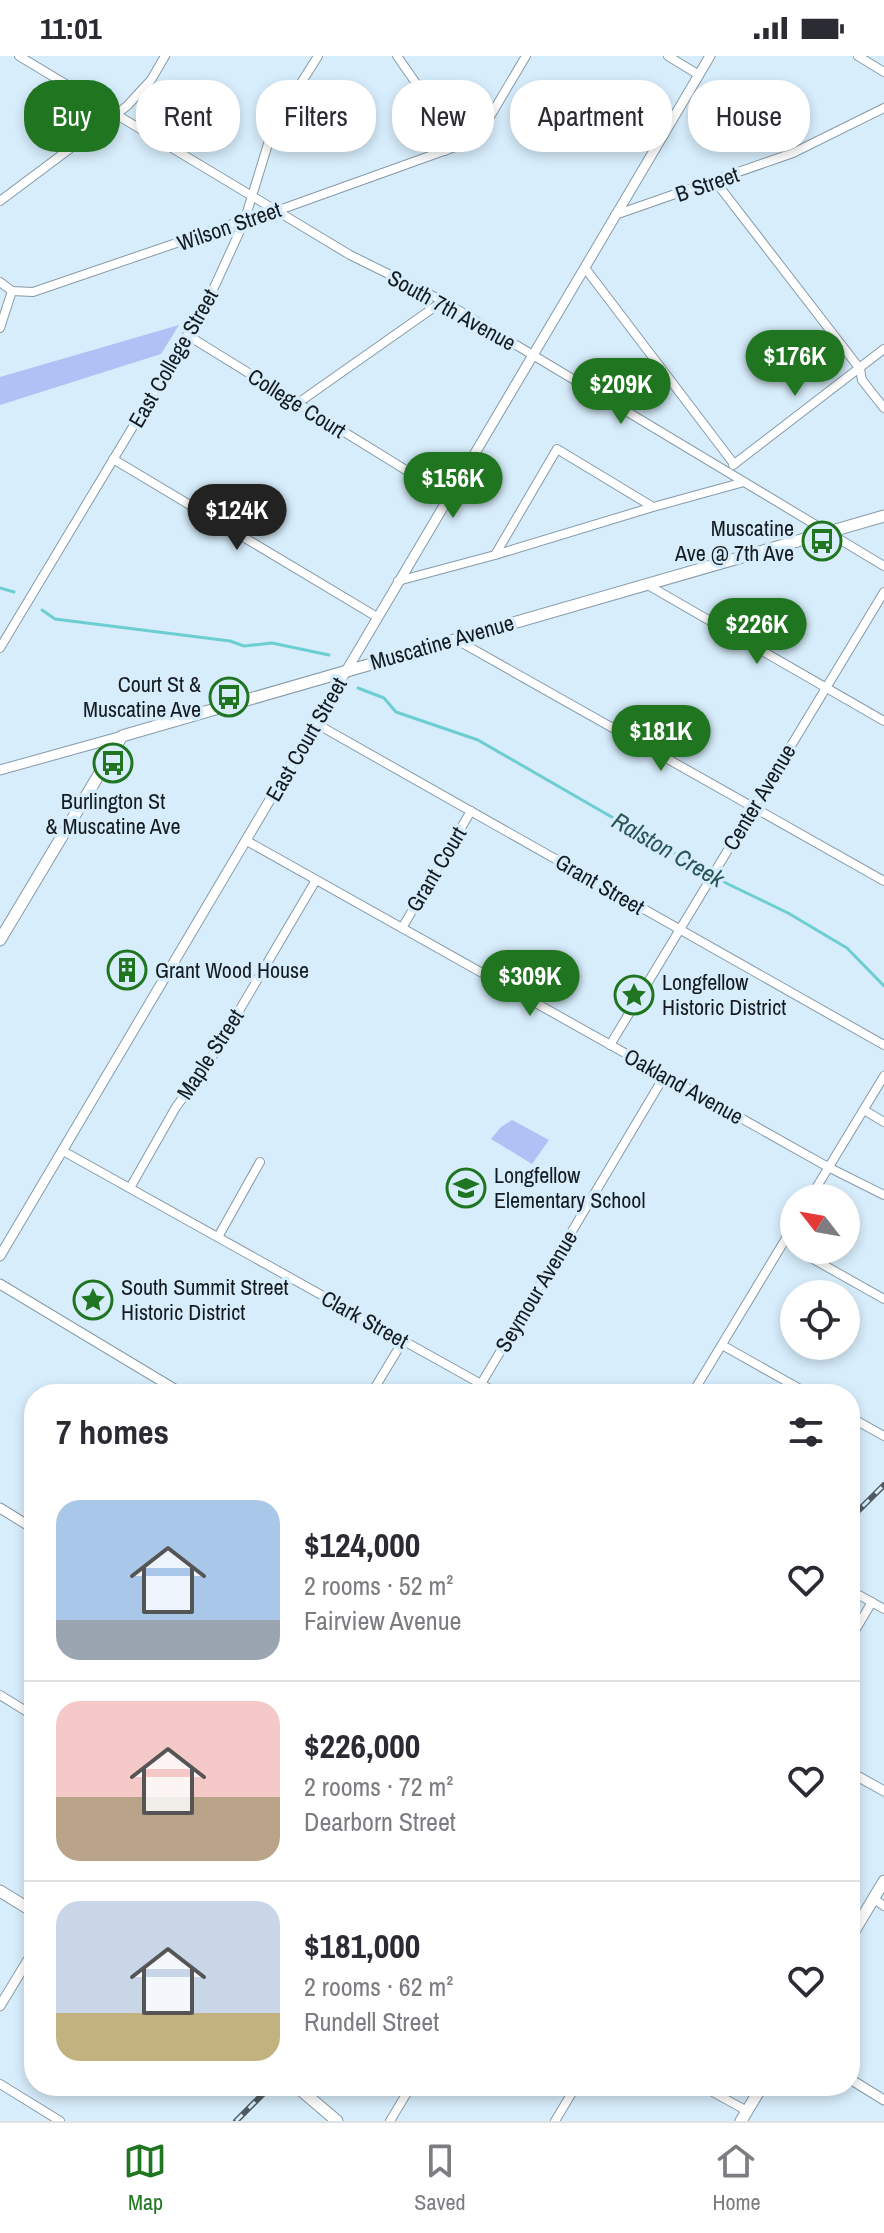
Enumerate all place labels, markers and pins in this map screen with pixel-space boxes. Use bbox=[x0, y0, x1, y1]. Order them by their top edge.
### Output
pin: $176K bbox=[739, 330, 851, 398]
pin: $209K bbox=[565, 358, 677, 426]
pin: $156K bbox=[397, 452, 509, 520]
pin: $124K bbox=[181, 484, 293, 552]
place label: Muscatine Ave @ 7th Ave bbox=[674, 513, 794, 568]
bus stop icon: Muscatine Ave @ 7th Ave bbox=[801, 520, 843, 562]
pin: $226K bbox=[701, 598, 813, 666]
place label: Court St & Muscatine Ave bbox=[83, 669, 201, 724]
bus stop icon: Court St & Muscatine Ave bbox=[208, 676, 250, 718]
pin: $181K bbox=[605, 705, 717, 773]
bus stop icon: Burlington St & Muscatine Ave bbox=[92, 742, 134, 784]
place label: Burlington St & Muscatine Ave bbox=[45, 786, 181, 841]
building icon: Grant Wood House bbox=[106, 949, 148, 991]
pin: $309K bbox=[474, 950, 586, 1018]
place label: Grant Wood House bbox=[155, 955, 309, 985]
place label: Longfellow Historic District bbox=[662, 967, 786, 1022]
place icon: Longfellow Historic District bbox=[613, 974, 655, 1016]
place label: Longfellow Elementary School bbox=[494, 1160, 645, 1215]
school or university icon: Longfellow Elementary School bbox=[445, 1167, 487, 1209]
place label: South Summit Street Historic District bbox=[121, 1272, 288, 1327]
place icon: South Summit Street Historic District bbox=[72, 1279, 114, 1321]

